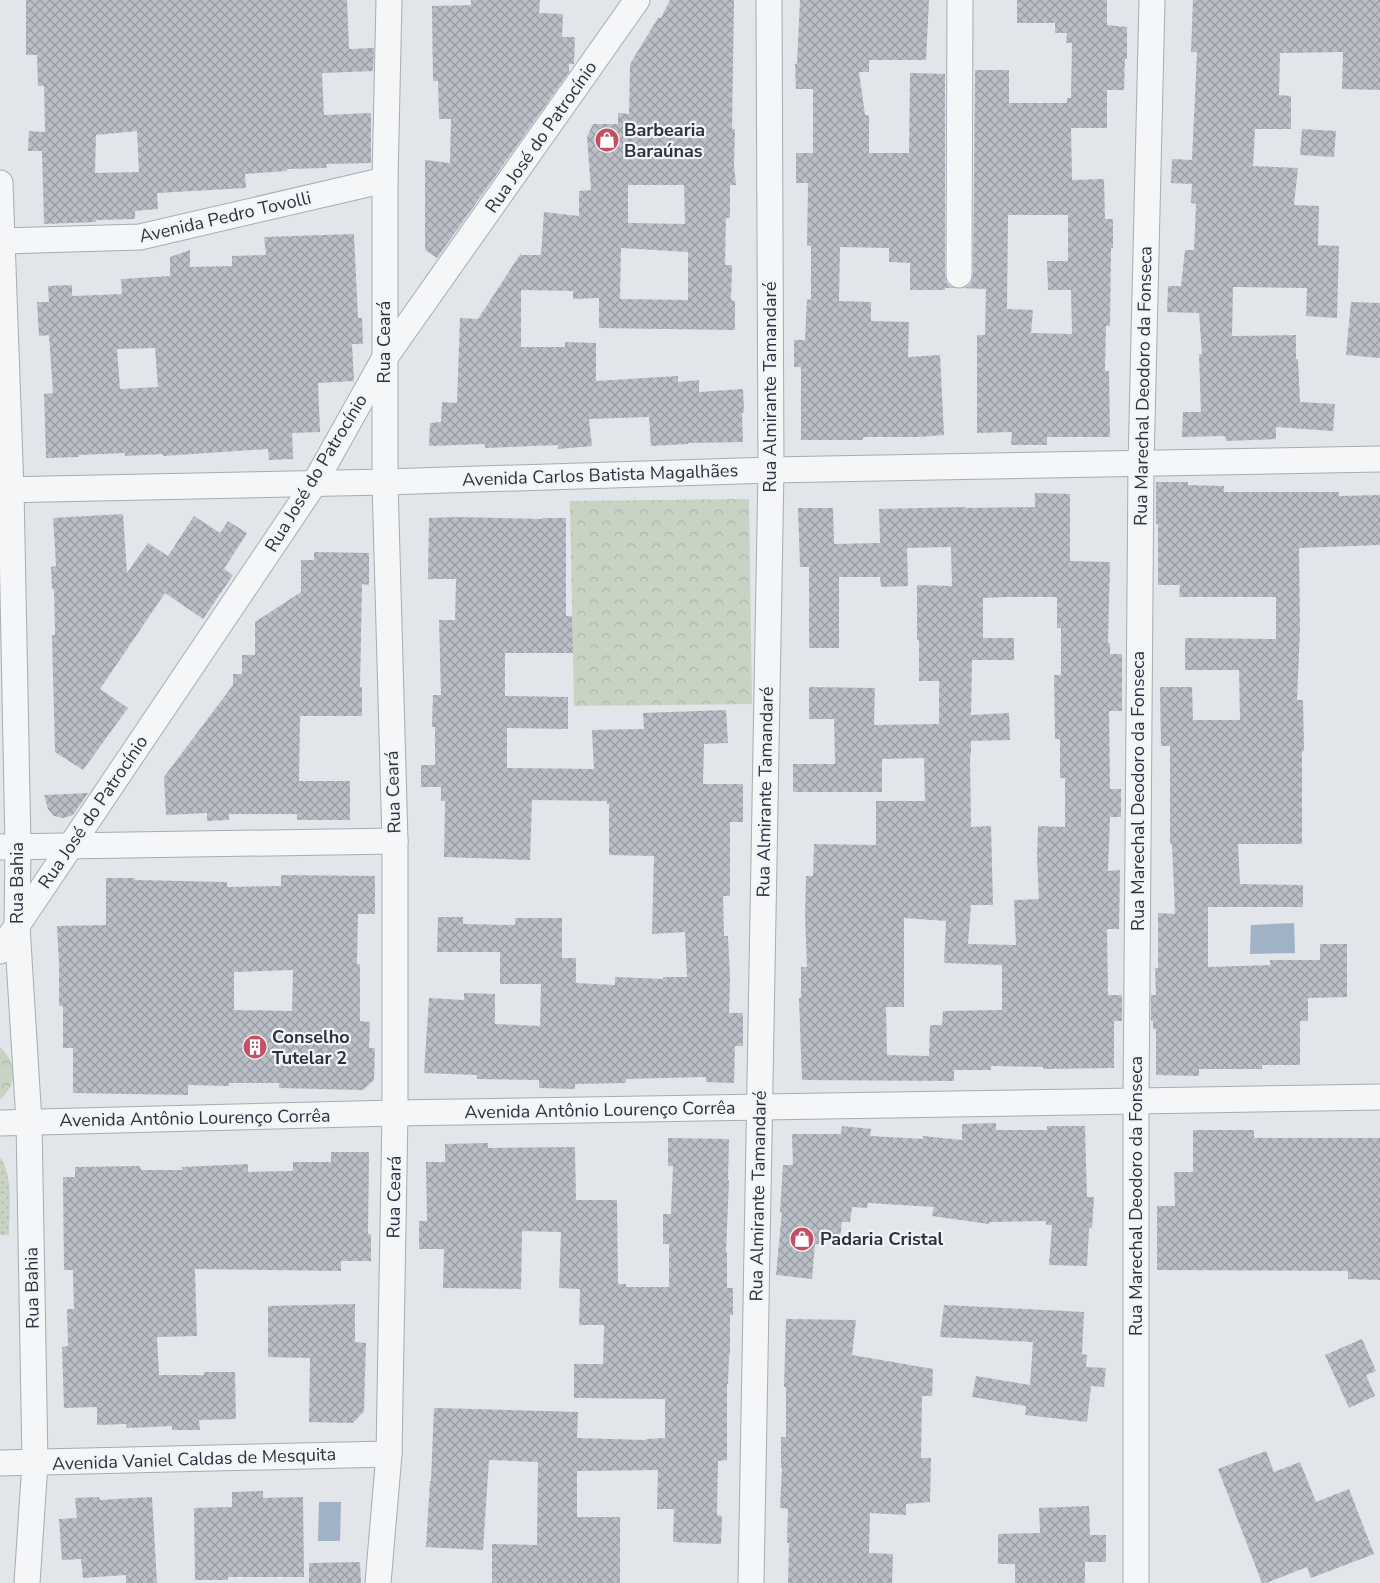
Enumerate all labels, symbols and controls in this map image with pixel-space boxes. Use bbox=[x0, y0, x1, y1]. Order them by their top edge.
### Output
street label: Rua José do Patrocínio bbox=[479, 56, 603, 218]
place label: Barbearia Baraúnas bbox=[624, 118, 705, 163]
shop icon: Barbearia Baraúnas bbox=[594, 127, 620, 153]
street label: Avenida Pedro Tovolli bbox=[137, 186, 313, 248]
street label: Rua Marechal Deodoro da Fonseca bbox=[1129, 246, 1157, 526]
street label: Rua Almirante Tamandaré bbox=[758, 282, 782, 492]
street label: Rua Ceará bbox=[372, 301, 396, 383]
street label: Rua José do Patrocínio bbox=[259, 390, 373, 556]
street label: Avenida Carlos Batista Magalhães bbox=[462, 458, 738, 492]
street label: Rua Marechal Deodoro da Fonseca bbox=[1126, 651, 1150, 931]
street label: Rua Almirante Tamandaré bbox=[751, 686, 779, 898]
street label: Rua José do Patrocínio bbox=[33, 731, 153, 893]
street label: Rua Ceará bbox=[380, 750, 406, 834]
street label: Rua Bahia bbox=[5, 842, 29, 924]
place label: Conselho Tutelar 2 bbox=[272, 1025, 350, 1070]
building icon: Conselho Tutelar 2 bbox=[242, 1034, 268, 1060]
street label: Rua Marechal Deodoro da Fonseca bbox=[1124, 1056, 1148, 1336]
street label: Rua Almirante Tamandaré bbox=[744, 1090, 772, 1302]
street label: Avenida Antônio Lourenço Corrêa bbox=[464, 1096, 736, 1124]
street label: Avenida Antônio Lourenço Corrêa bbox=[59, 1104, 331, 1132]
street label: Rua Ceará bbox=[381, 1155, 407, 1239]
shop icon: Padaria Cristal bbox=[789, 1226, 815, 1252]
place label: Padaria Cristal bbox=[820, 1227, 943, 1251]
street label: Rua Bahia bbox=[19, 1247, 45, 1329]
street label: Avenida Vaniel Caldas de Mesquita bbox=[52, 1442, 336, 1476]

